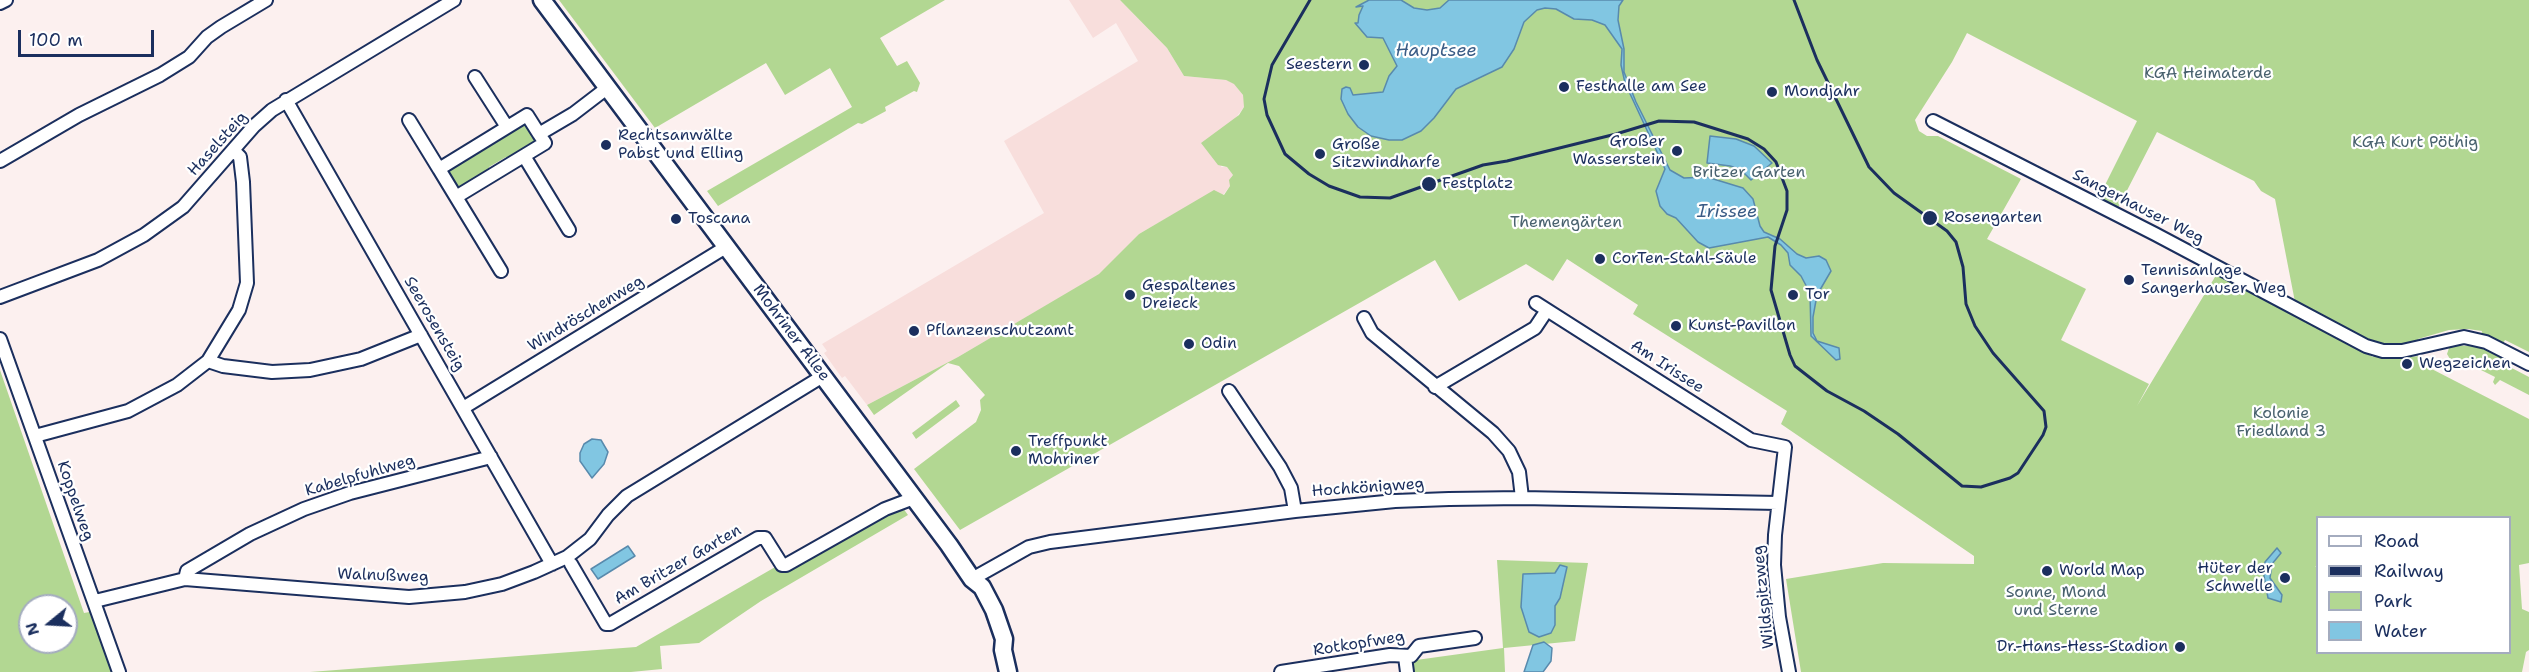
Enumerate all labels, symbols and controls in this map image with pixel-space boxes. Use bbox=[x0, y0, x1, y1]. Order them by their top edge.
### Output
scale bar bbox=[21, 18, 158, 56]
text: 100 m bbox=[29, 28, 83, 52]
water label: Hauptsee bbox=[1395, 40, 1477, 62]
place label: Seestern bbox=[1286, 55, 1352, 75]
marker: Seestern bbox=[1357, 58, 1371, 72]
park label: KGA Heimaterde bbox=[2144, 64, 2272, 84]
place label: Festhalle am See bbox=[1576, 77, 1707, 97]
marker: Festhalle am See bbox=[1557, 80, 1571, 94]
place label: Mondjahr bbox=[1784, 82, 1860, 102]
marker: Mondjahr bbox=[1765, 85, 1779, 99]
street label: Haselsteig bbox=[184, 108, 252, 180]
place label: Rechtsanwälte Pabst und Elling bbox=[618, 126, 743, 164]
place label: Großer Wasserstein bbox=[1572, 132, 1665, 170]
park label: KGA Kurt Pöthig bbox=[2352, 133, 2478, 153]
place label: Große Sitzwindharfe bbox=[1332, 135, 1440, 173]
marker: Rechtsanwälte Pabst und Elling bbox=[599, 138, 613, 152]
marker: Großer Wasserstein bbox=[1670, 144, 1684, 158]
marker: Große Sitzwindharfe bbox=[1313, 147, 1327, 161]
park label: Britzer Garten bbox=[1693, 163, 1805, 183]
street label: Sangerhauser Weg bbox=[2069, 166, 2207, 248]
place label: Festplatz bbox=[1442, 174, 1514, 194]
marker: Festplatz bbox=[1420, 175, 1438, 193]
water label: Irissee bbox=[1697, 201, 1757, 223]
place label: Rosengarten bbox=[1944, 208, 2042, 228]
place label: Toscana bbox=[688, 209, 751, 229]
marker: Rosengarten bbox=[1921, 209, 1939, 227]
marker: Toscana bbox=[669, 212, 683, 226]
park label: Themengärten bbox=[1510, 213, 1622, 233]
place label: CorTen-Stahl-Säule bbox=[1612, 249, 1757, 269]
marker: CorTen-Stahl-Säule bbox=[1593, 252, 1607, 266]
place label: Tennisanlage Sangerhauser Weg bbox=[2141, 261, 2286, 299]
street label: Windröschenweg bbox=[525, 272, 647, 356]
street label: Seerosensteig bbox=[399, 273, 469, 375]
marker: Tennisanlage Sangerhauser Weg bbox=[2122, 273, 2136, 287]
place label: Gespaltenes Dreieck bbox=[1142, 276, 1236, 314]
street label: Mohriner Allee bbox=[748, 281, 834, 385]
place label: Tor bbox=[1805, 285, 1830, 305]
marker: Gespaltenes Dreieck bbox=[1123, 288, 1137, 302]
marker: Tor bbox=[1786, 288, 1800, 302]
place label: Kunst-Pavillon bbox=[1688, 316, 1796, 336]
marker: Kunst-Pavillon bbox=[1669, 319, 1683, 333]
place label: Pflanzenschutzamt bbox=[926, 321, 1074, 341]
marker: Pflanzenschutzamt bbox=[907, 324, 921, 338]
place label: Odin bbox=[1201, 334, 1237, 354]
street label: Am Irissee bbox=[1627, 336, 1707, 398]
marker: Odin bbox=[1182, 337, 1196, 351]
place label: Wegzeichen bbox=[2419, 354, 2511, 374]
marker: Wegzeichen bbox=[2400, 357, 2414, 371]
park label: Kolonie Friedland 3 bbox=[2236, 404, 2326, 442]
place label: Treffpunkt Mohriner bbox=[1028, 432, 1108, 470]
marker: Treffpunkt Mohriner bbox=[1009, 444, 1023, 458]
street label: Kabelpfuhlweg bbox=[303, 451, 417, 501]
street label: Koppelweg bbox=[52, 459, 98, 543]
street label: Hochkönigweg bbox=[1311, 474, 1425, 502]
legend bbox=[2316, 516, 2511, 654]
street label: Am Britzer Garten bbox=[611, 521, 745, 609]
text: Road bbox=[2374, 529, 2419, 553]
street label: Wildspitzweg bbox=[1749, 544, 1779, 650]
place label: Hüter der Schwelle bbox=[2198, 559, 2273, 597]
text: Railway bbox=[2374, 559, 2444, 583]
place label: World Map bbox=[2059, 561, 2145, 581]
marker: World Map bbox=[2040, 564, 2054, 578]
street label: Walnußweg bbox=[337, 565, 429, 587]
marker: Hüter der Schwelle bbox=[2278, 571, 2292, 585]
park label: Sonne, Mond und Sterne bbox=[2006, 583, 2106, 621]
text: Park bbox=[2374, 589, 2413, 613]
north arrow bbox=[18, 594, 78, 654]
text: Water bbox=[2374, 619, 2427, 643]
text: N bbox=[20, 620, 44, 638]
street label: Rotkopfweg bbox=[1312, 627, 1406, 661]
place label: Dr.-Hans-Hess-Stadion bbox=[1997, 637, 2168, 657]
marker: Dr.-Hans-Hess-Stadion bbox=[2173, 640, 2187, 654]

